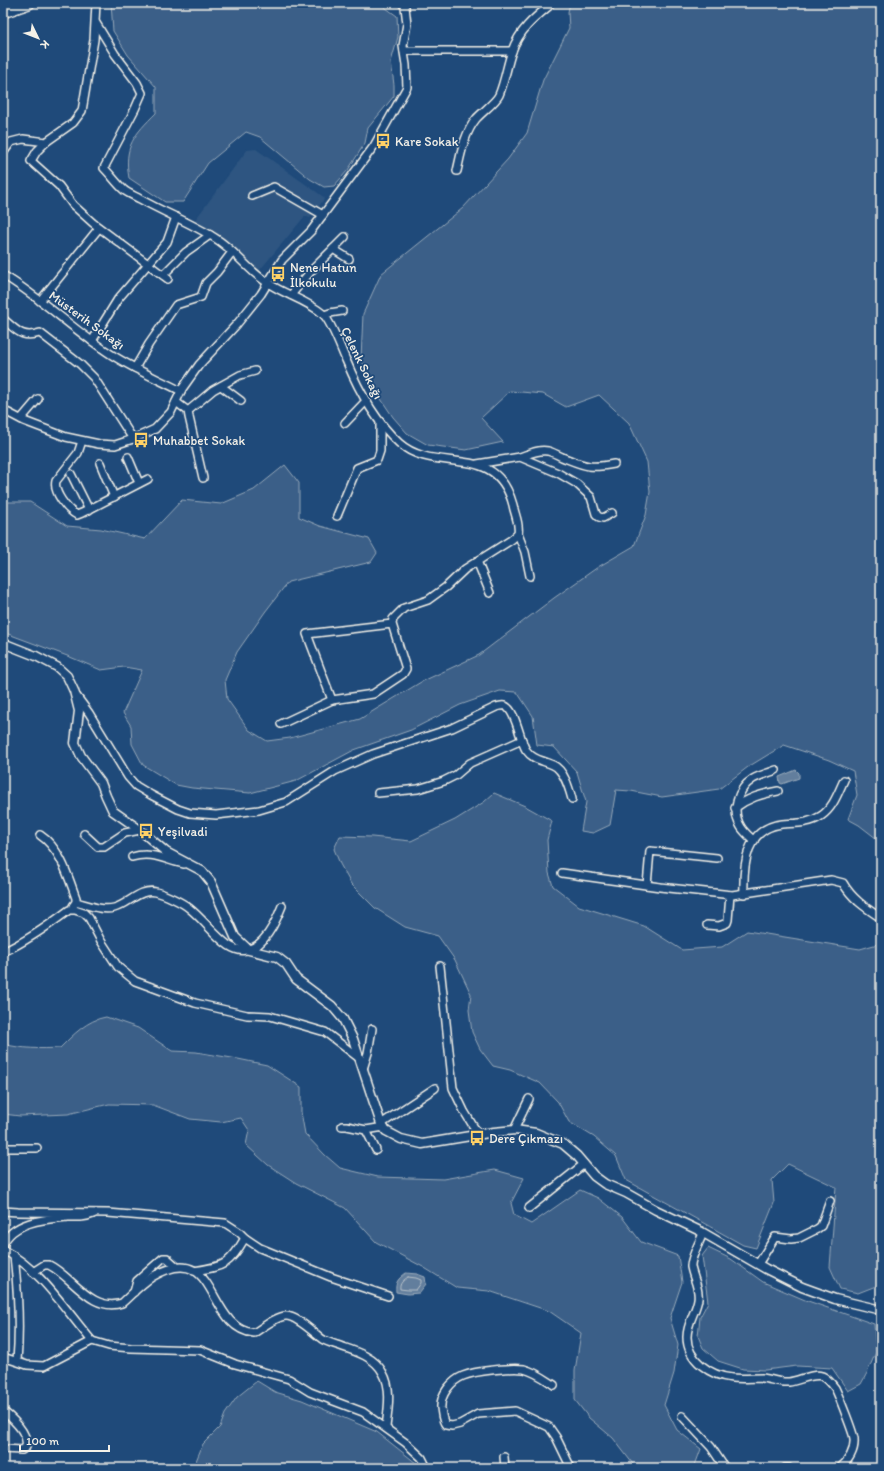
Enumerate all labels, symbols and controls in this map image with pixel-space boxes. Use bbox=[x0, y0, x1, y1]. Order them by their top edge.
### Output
north arrow bbox=[18, 18, 58, 58]
text: K bbox=[37, 37, 52, 52]
bus stop icon: Kare Sokak bbox=[374, 132, 392, 150]
place label: Kare Sokak bbox=[395, 134, 459, 149]
place label: Nene Hatun İlkokulu bbox=[290, 260, 357, 290]
bus stop icon: Nene Hatun İlkokulu bbox=[269, 265, 287, 283]
street label: Müsterih Sokağı bbox=[46, 287, 128, 353]
street label: Çelenk Sokağı bbox=[338, 324, 386, 402]
bus stop icon: Muhabbet Sokak bbox=[132, 431, 150, 449]
place label: Muhabbet Sokak bbox=[153, 433, 245, 448]
bus stop icon: Yeşilvadi bbox=[137, 822, 155, 840]
place label: Yeşilvadi bbox=[158, 824, 208, 839]
bus stop icon: Dere Çıkmazı bbox=[468, 1129, 486, 1147]
place label: Dere Çıkmazı bbox=[489, 1131, 563, 1146]
scale bar bbox=[20, 1427, 109, 1453]
text: 100 m bbox=[26, 1434, 59, 1448]

